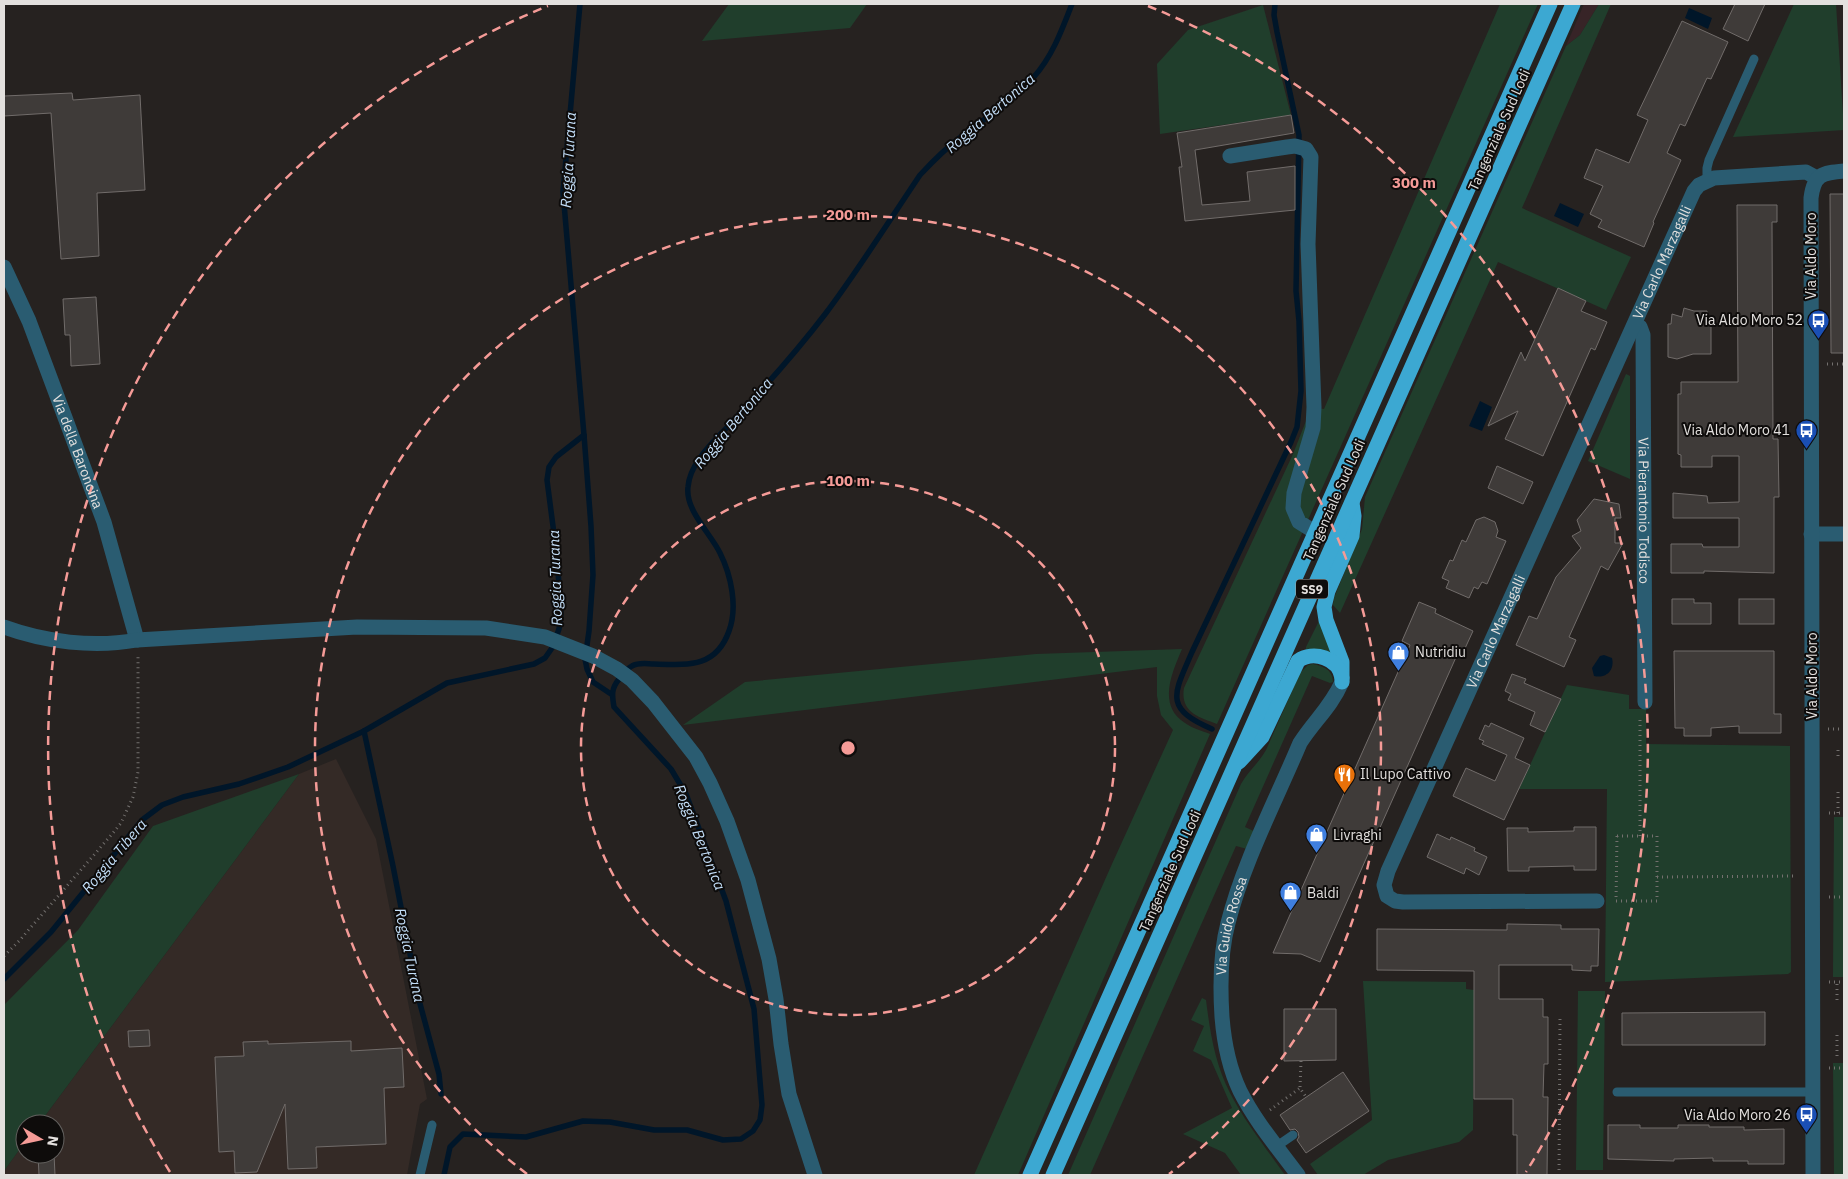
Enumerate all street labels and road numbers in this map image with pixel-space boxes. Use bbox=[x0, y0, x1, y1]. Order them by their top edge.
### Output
street label: Tangenziale Sud Lodi bbox=[1464, 66, 1534, 194]
street label: Via Carlo Marzagalli bbox=[1628, 202, 1695, 322]
street label: Via Aldo Moro bbox=[1802, 212, 1820, 299]
street label: Via della Baroncina bbox=[48, 392, 107, 512]
street label: Tangenziale Sud Lodi bbox=[1299, 436, 1369, 564]
street label: Via Pierantonio Todisco bbox=[1635, 437, 1653, 584]
street label: Via Carlo Marzagalli bbox=[1462, 572, 1529, 691]
road number: SS9 bbox=[1296, 580, 1328, 598]
street label: Via Aldo Moro bbox=[1803, 632, 1821, 719]
street label: Tangenziale Sud Lodi bbox=[1135, 807, 1205, 935]
street label: Via Guido Rossa bbox=[1212, 874, 1251, 976]

